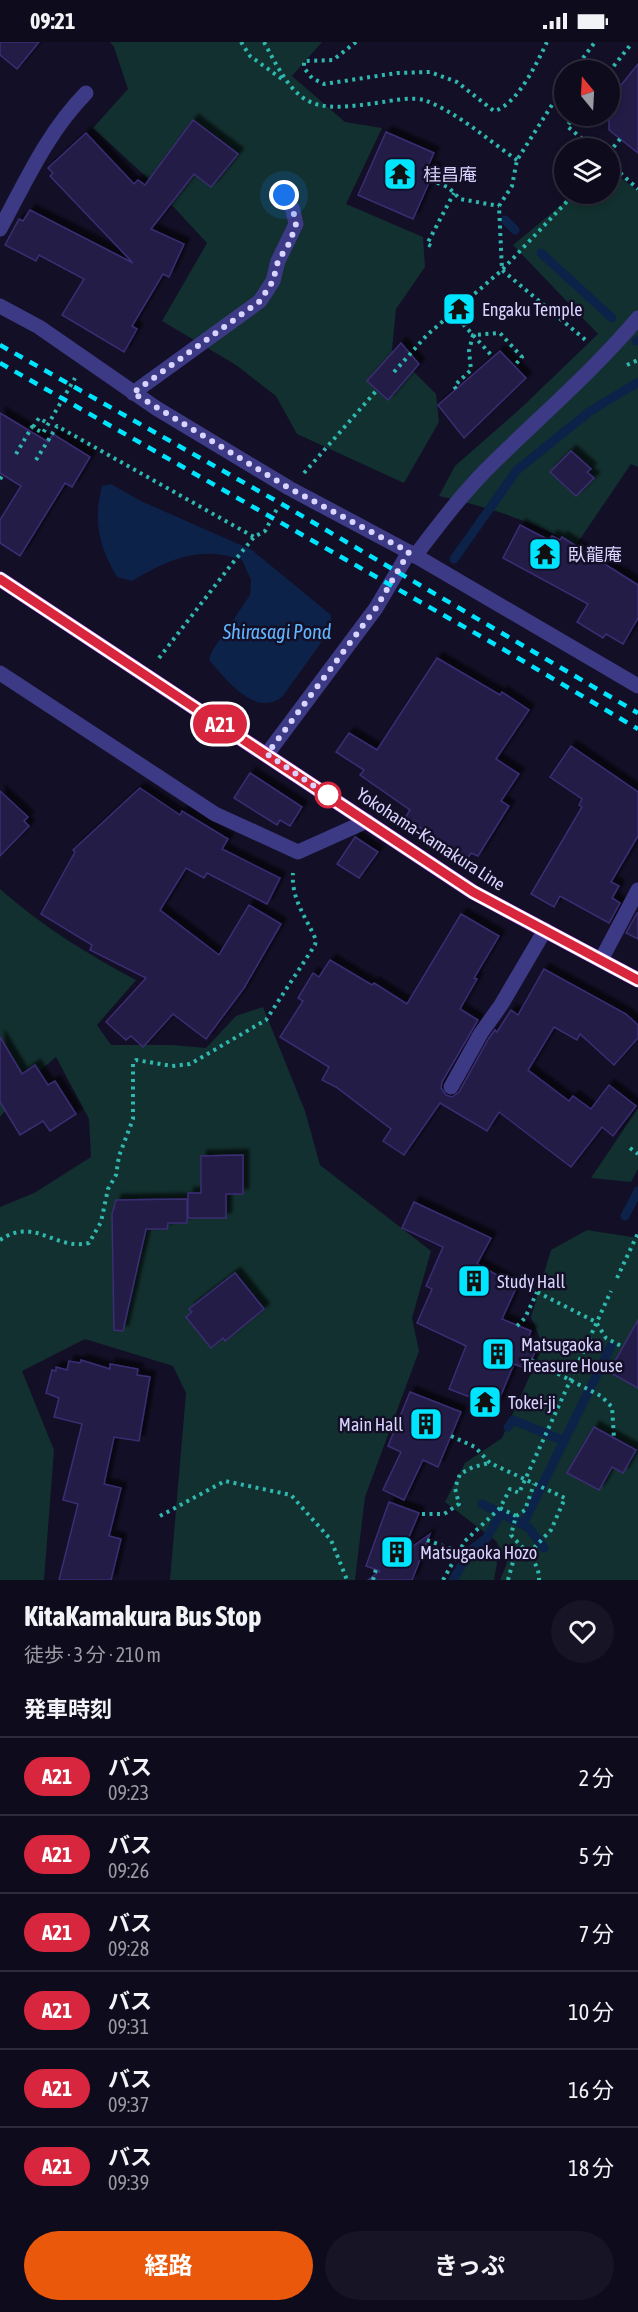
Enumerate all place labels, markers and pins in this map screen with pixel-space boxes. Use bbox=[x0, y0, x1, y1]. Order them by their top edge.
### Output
temple icon: 桂昌庵 bbox=[382, 156, 418, 192]
place label: 桂昌庵 bbox=[423, 164, 477, 185]
temple icon: Engaku Temple bbox=[441, 291, 477, 327]
place label: Engaku Temple bbox=[482, 299, 582, 320]
temple icon: 臥龍庵 bbox=[527, 536, 563, 572]
place label: 臥龍庵 bbox=[568, 544, 622, 565]
unlabelled marker bbox=[315, 782, 341, 808]
building icon: Study Hall bbox=[456, 1263, 492, 1299]
place label: Study Hall bbox=[497, 1271, 565, 1292]
place label: Matsugaoka Treasure House bbox=[521, 1334, 623, 1376]
building icon: Matsugaoka Treasure House bbox=[480, 1336, 516, 1372]
temple icon: Tokei-ji bbox=[467, 1384, 503, 1420]
place label: Tokei-ji bbox=[508, 1392, 556, 1413]
building icon: Main Hall bbox=[408, 1406, 444, 1442]
place label: Main Hall bbox=[339, 1414, 403, 1435]
building icon: Matsugaoka Hozo bbox=[379, 1534, 415, 1570]
place label: Matsugaoka Hozo bbox=[420, 1542, 537, 1563]

